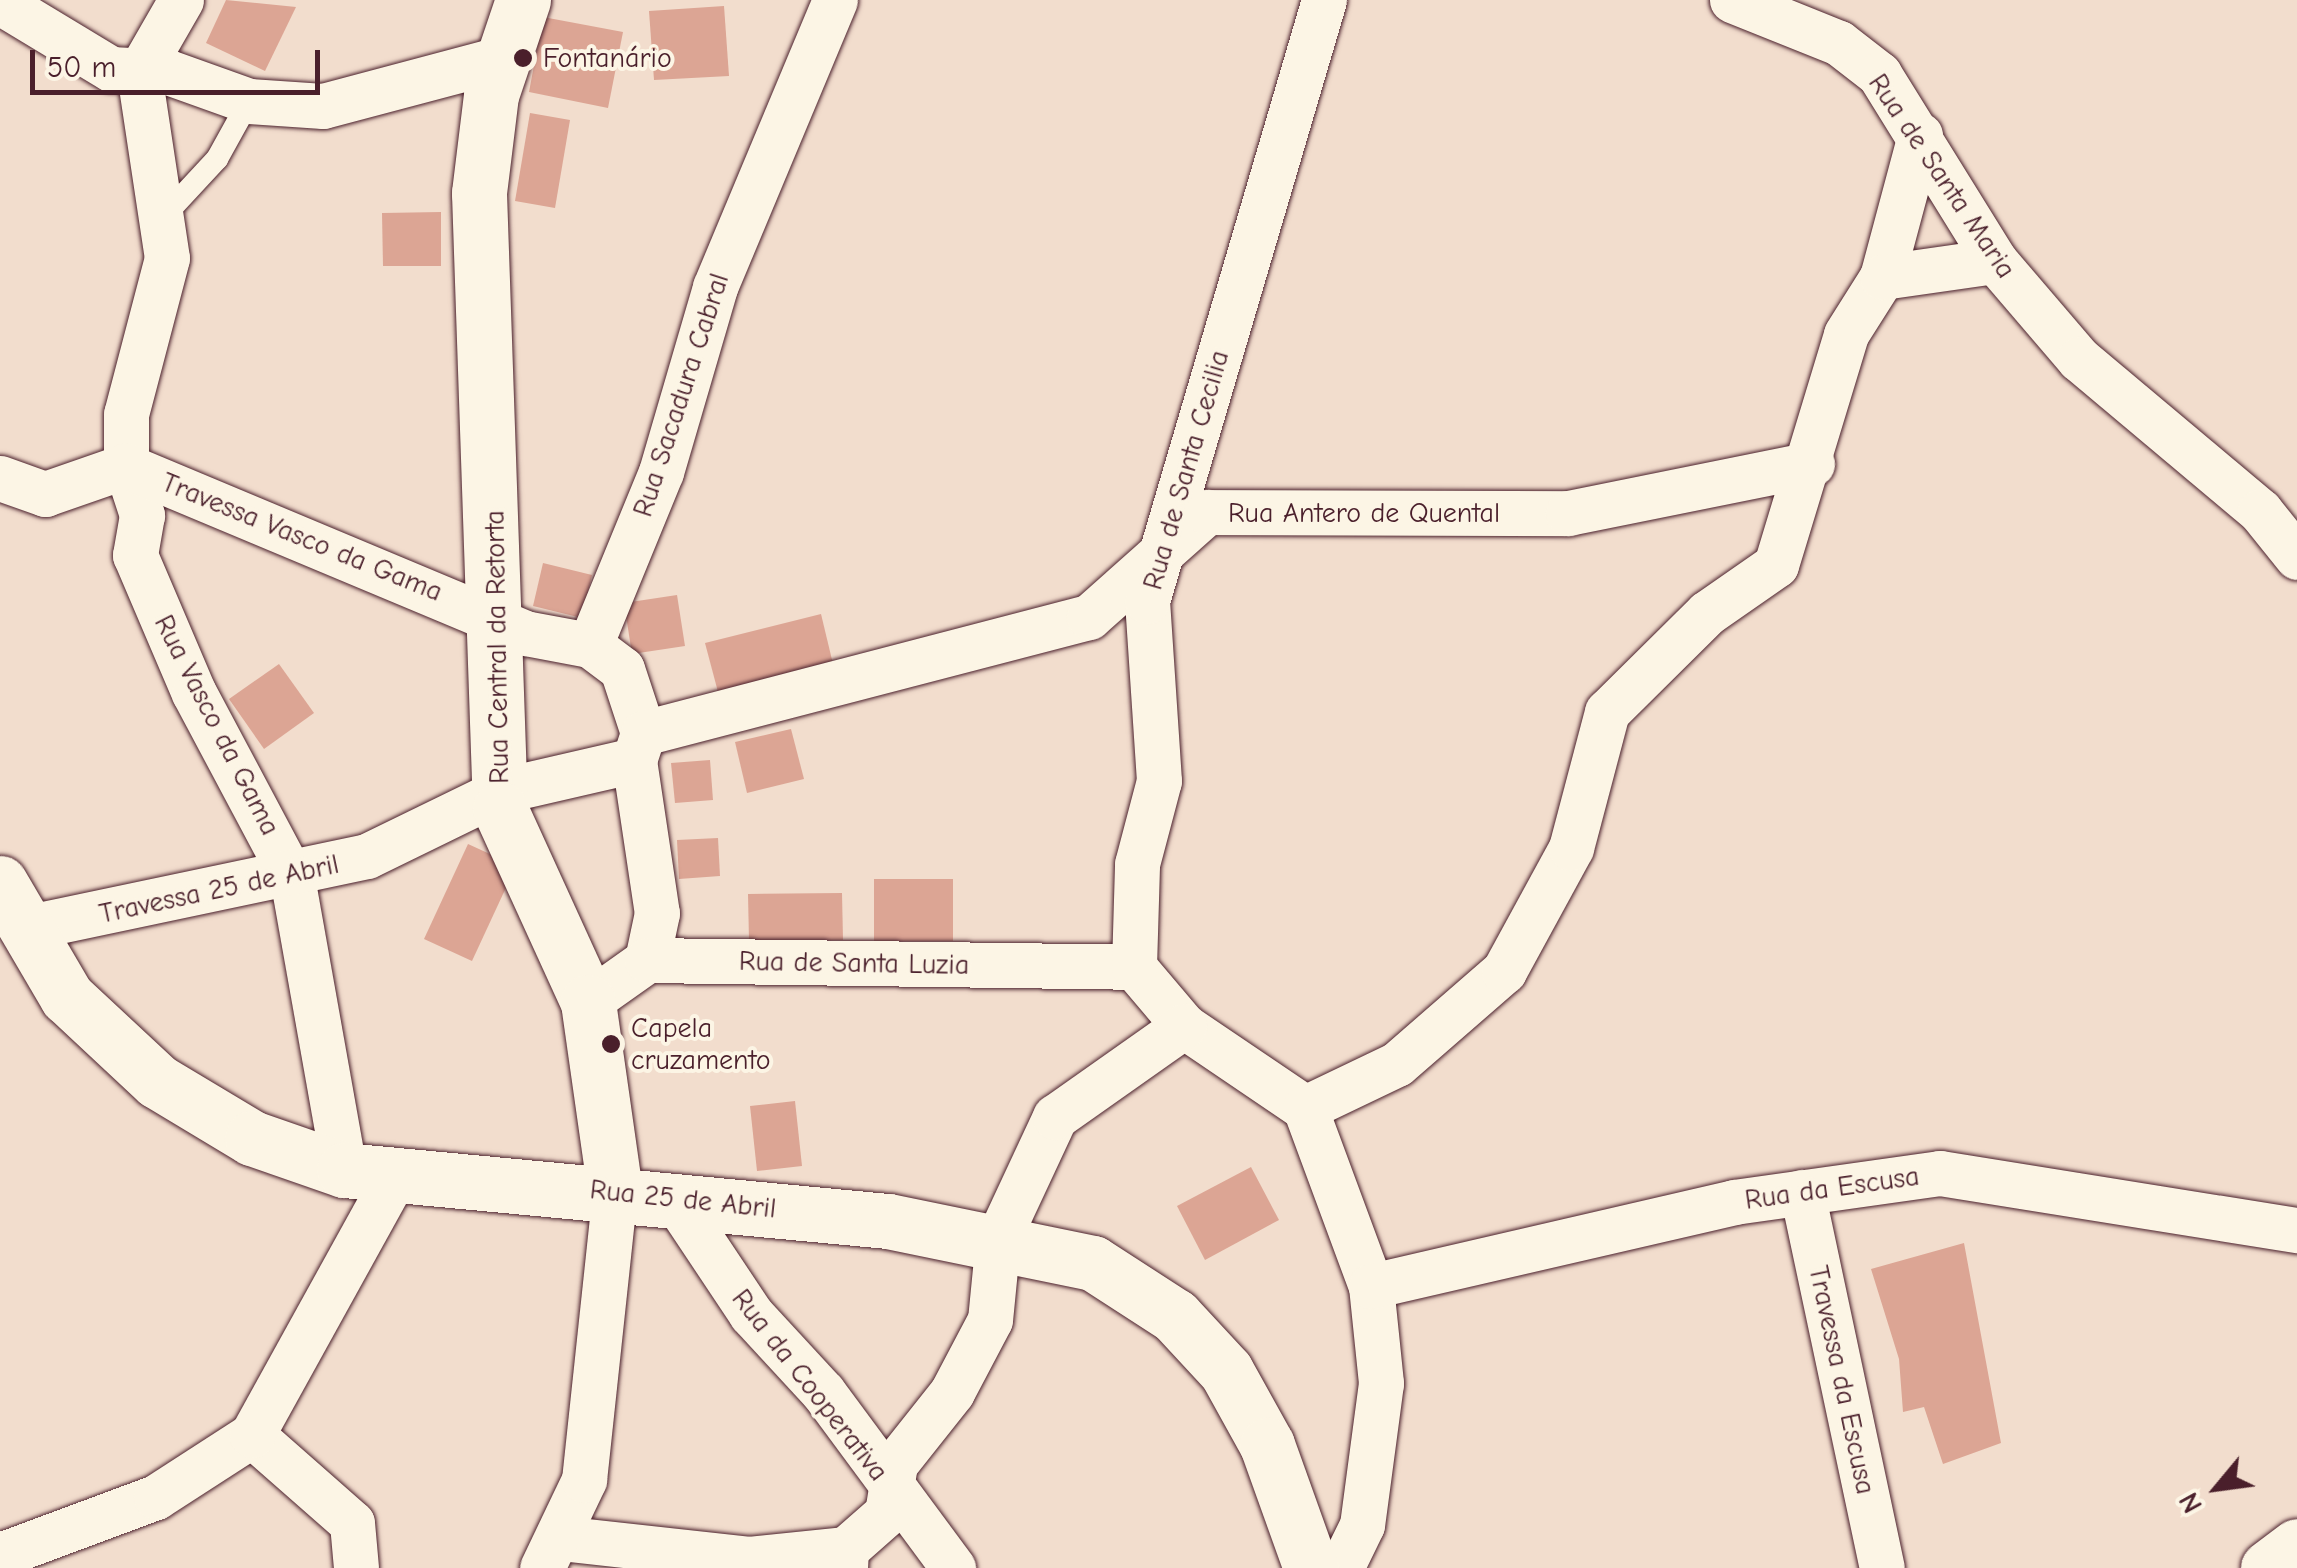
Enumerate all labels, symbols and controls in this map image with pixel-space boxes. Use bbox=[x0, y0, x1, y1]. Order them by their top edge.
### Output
scale bar bbox=[35, 30, 325, 92]
place label: Fontanário bbox=[543, 41, 672, 75]
marker: Fontanário bbox=[512, 47, 534, 69]
text: 50 m bbox=[47, 50, 116, 85]
street label: Rua de Santa Maria bbox=[1861, 67, 2023, 285]
street label: Rua Sacadura Cabral bbox=[626, 269, 736, 521]
street label: Rua de Santa Cecilia bbox=[1136, 346, 1236, 594]
street label: Travessa Vasco da Gama bbox=[157, 465, 447, 609]
street label: Rua Antero de Quental bbox=[1228, 496, 1500, 530]
street label: Rua Central da Retorta bbox=[478, 510, 516, 784]
street label: Rua Vasco da Gama bbox=[147, 609, 287, 841]
street label: Travessa 25 de Abril bbox=[96, 847, 342, 931]
street label: Rua de Santa Luzia bbox=[739, 944, 969, 982]
place label: Capela cruzamento bbox=[631, 1011, 771, 1077]
marker: Capela cruzamento bbox=[600, 1033, 622, 1055]
street label: Rua da Escusa bbox=[1743, 1159, 1921, 1217]
street label: Rua 25 de Abril bbox=[588, 1173, 778, 1225]
street label: Travessa da Escusa bbox=[1801, 1263, 1883, 1497]
street label: Rua da Cooperativa bbox=[725, 1282, 895, 1488]
north arrow bbox=[2167, 1438, 2267, 1538]
text: N bbox=[2172, 1487, 2209, 1518]

